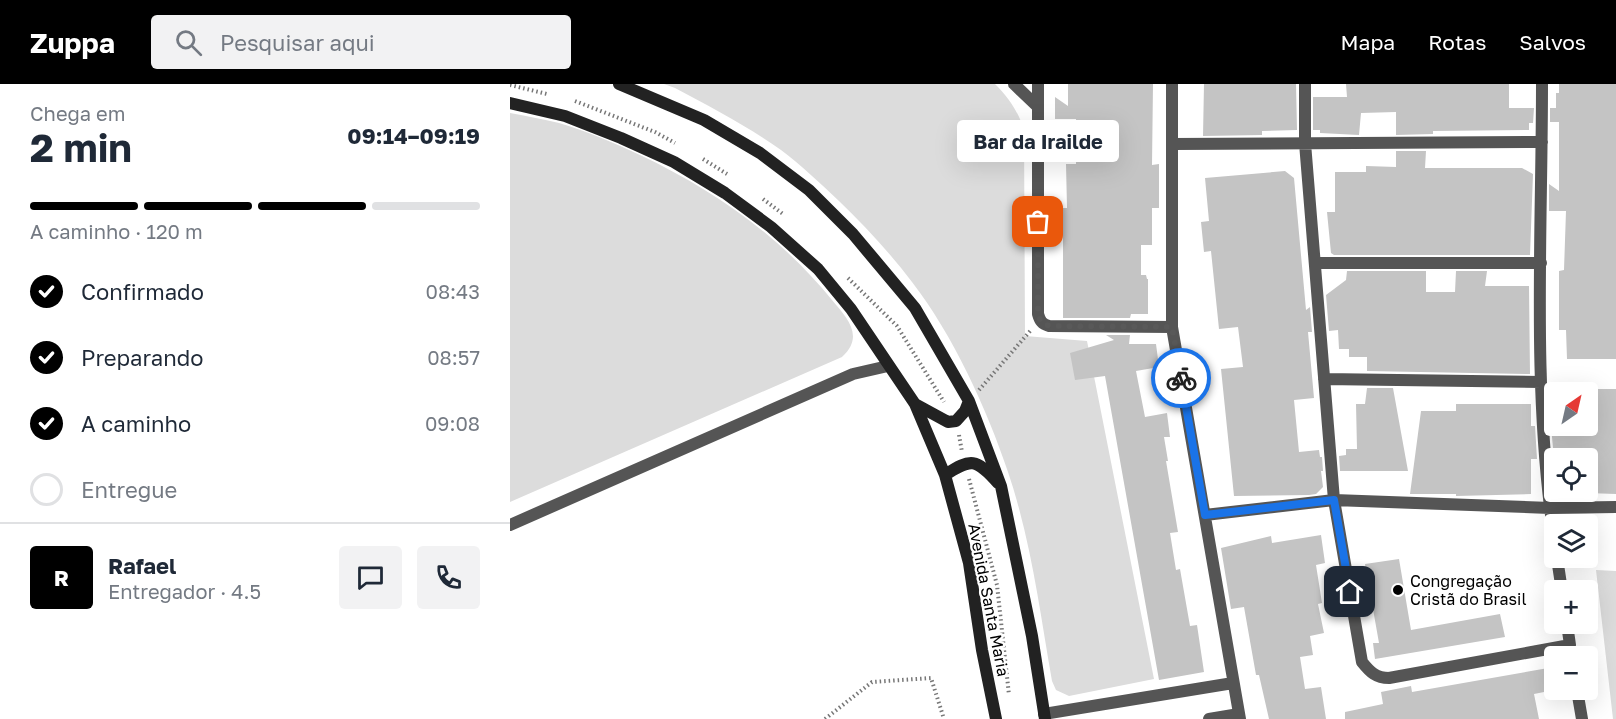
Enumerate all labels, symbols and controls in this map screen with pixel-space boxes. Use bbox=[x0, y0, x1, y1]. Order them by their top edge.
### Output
search box bbox=[151, 15, 571, 69]
text: Zuppa bbox=[30, 26, 115, 59]
icon: search bbox=[172, 26, 205, 59]
text: Pesquisar aqui bbox=[220, 29, 375, 56]
text: Mapa bbox=[1341, 29, 1395, 55]
text: Rotas bbox=[1428, 29, 1486, 55]
text: Salvos bbox=[1519, 29, 1586, 55]
text: Chega em bbox=[30, 101, 125, 125]
callout: Bar da Irailde bbox=[957, 120, 1119, 162]
text: 09:14–09:19 bbox=[347, 122, 480, 149]
text: 2 min bbox=[30, 124, 132, 171]
text: Bar da Irailde bbox=[973, 129, 1103, 153]
pin bbox=[1012, 196, 1063, 247]
icon: bag bbox=[1021, 205, 1054, 238]
text: A caminho · 120 m bbox=[30, 219, 203, 243]
icon: check bbox=[30, 275, 63, 308]
text: Confirmado bbox=[81, 278, 204, 305]
text: 08:43 bbox=[426, 279, 480, 303]
icon: check bbox=[30, 341, 63, 374]
text: Preparando bbox=[81, 344, 204, 371]
text: 08:57 bbox=[427, 345, 480, 369]
courier bbox=[1151, 348, 1211, 408]
icon: bike bbox=[1165, 362, 1198, 395]
north arrow bbox=[1544, 382, 1598, 436]
map controls bbox=[1544, 382, 1598, 700]
icon: check bbox=[30, 407, 63, 440]
text: A caminho bbox=[81, 410, 191, 437]
text: 09:08 bbox=[425, 411, 480, 435]
button: locate bbox=[1544, 448, 1598, 502]
text: Entregue bbox=[81, 476, 177, 503]
button: layers bbox=[1544, 514, 1598, 568]
street label: Avenida Santa Maria bbox=[964, 522, 1014, 678]
button: chat bbox=[339, 546, 402, 609]
button: phone bbox=[417, 546, 480, 609]
text: Rafael bbox=[108, 552, 176, 579]
text: R bbox=[54, 564, 69, 591]
pin bbox=[1324, 566, 1375, 617]
place label: Congregação Cristã do Brasil bbox=[1410, 571, 1527, 609]
icon: home bbox=[1333, 575, 1366, 608]
text: Entregador · 4.5 bbox=[108, 579, 261, 603]
button: + bbox=[1544, 580, 1598, 634]
marker: Congregação Cristã do Brasil bbox=[1391, 583, 1405, 597]
button: − bbox=[1544, 646, 1598, 700]

